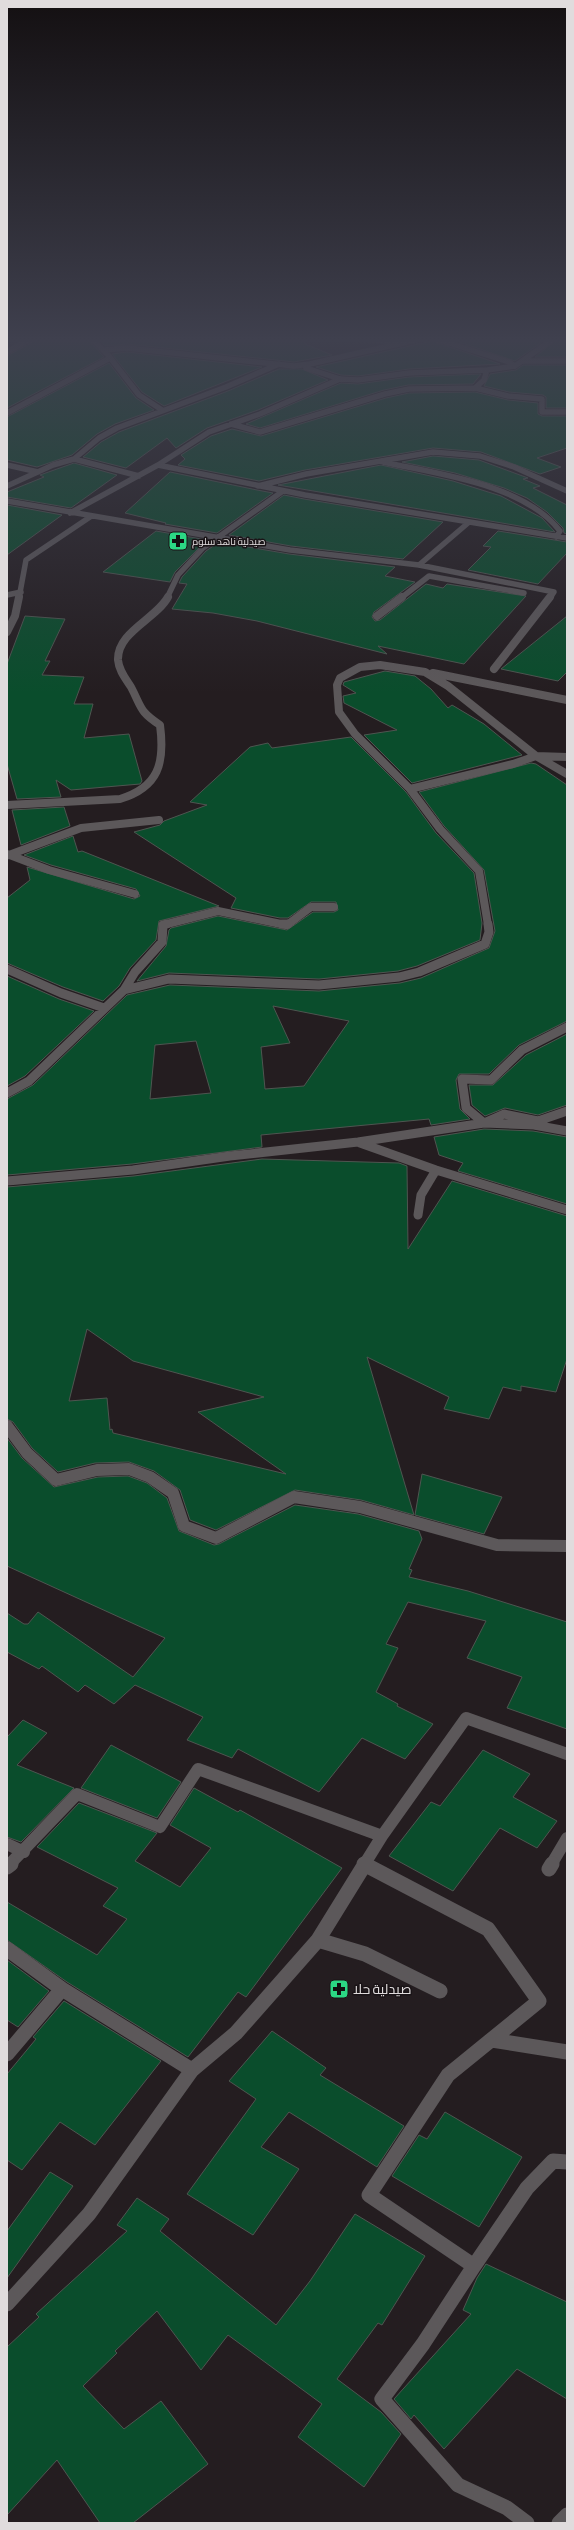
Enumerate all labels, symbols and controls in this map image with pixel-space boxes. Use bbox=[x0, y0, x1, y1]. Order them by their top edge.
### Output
pharmacy icon: صيدلية ناهد سلوم bbox=[167, 530, 189, 552]
place label: صيدلية ناهد سلوم bbox=[192, 536, 265, 549]
pharmacy icon: صيدلية حلا bbox=[328, 1978, 350, 2000]
place label: صيدلية حلا bbox=[353, 1981, 412, 1998]

